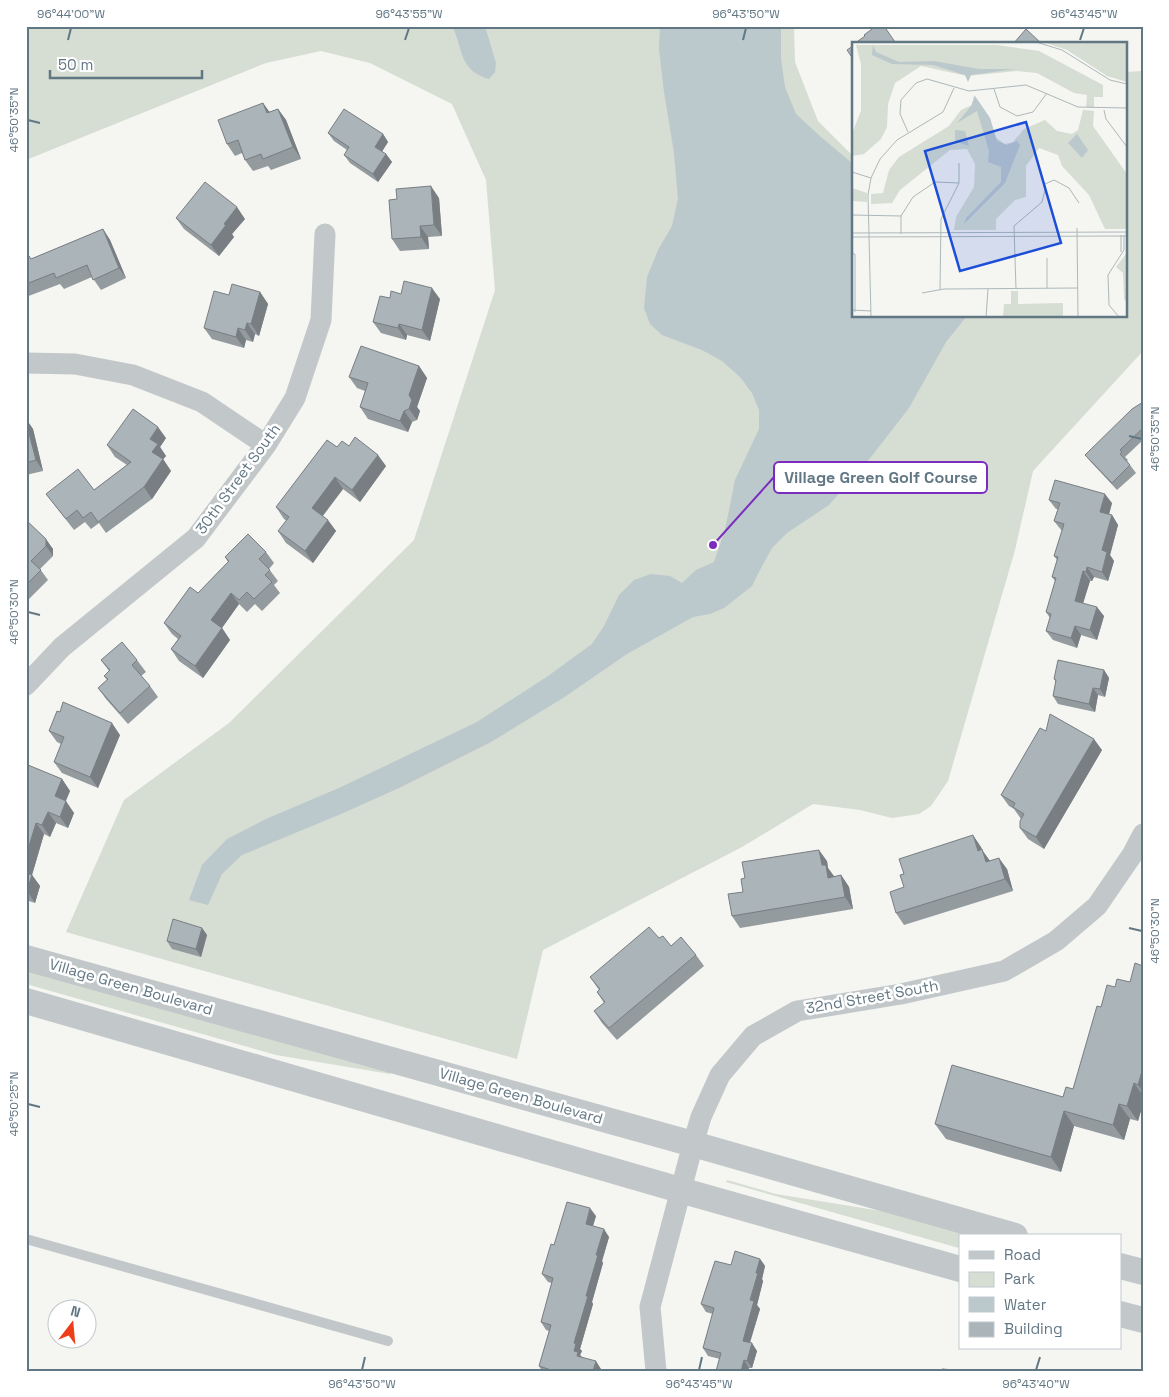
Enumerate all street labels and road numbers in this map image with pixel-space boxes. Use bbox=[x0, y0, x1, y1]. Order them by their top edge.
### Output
street label: 30th Street South bbox=[191, 420, 284, 538]
street label: Village Green Boulevard bbox=[47, 954, 215, 1019]
street label: 32nd Street South bbox=[804, 975, 940, 1018]
street label: Village Green Boulevard bbox=[437, 1063, 605, 1128]

